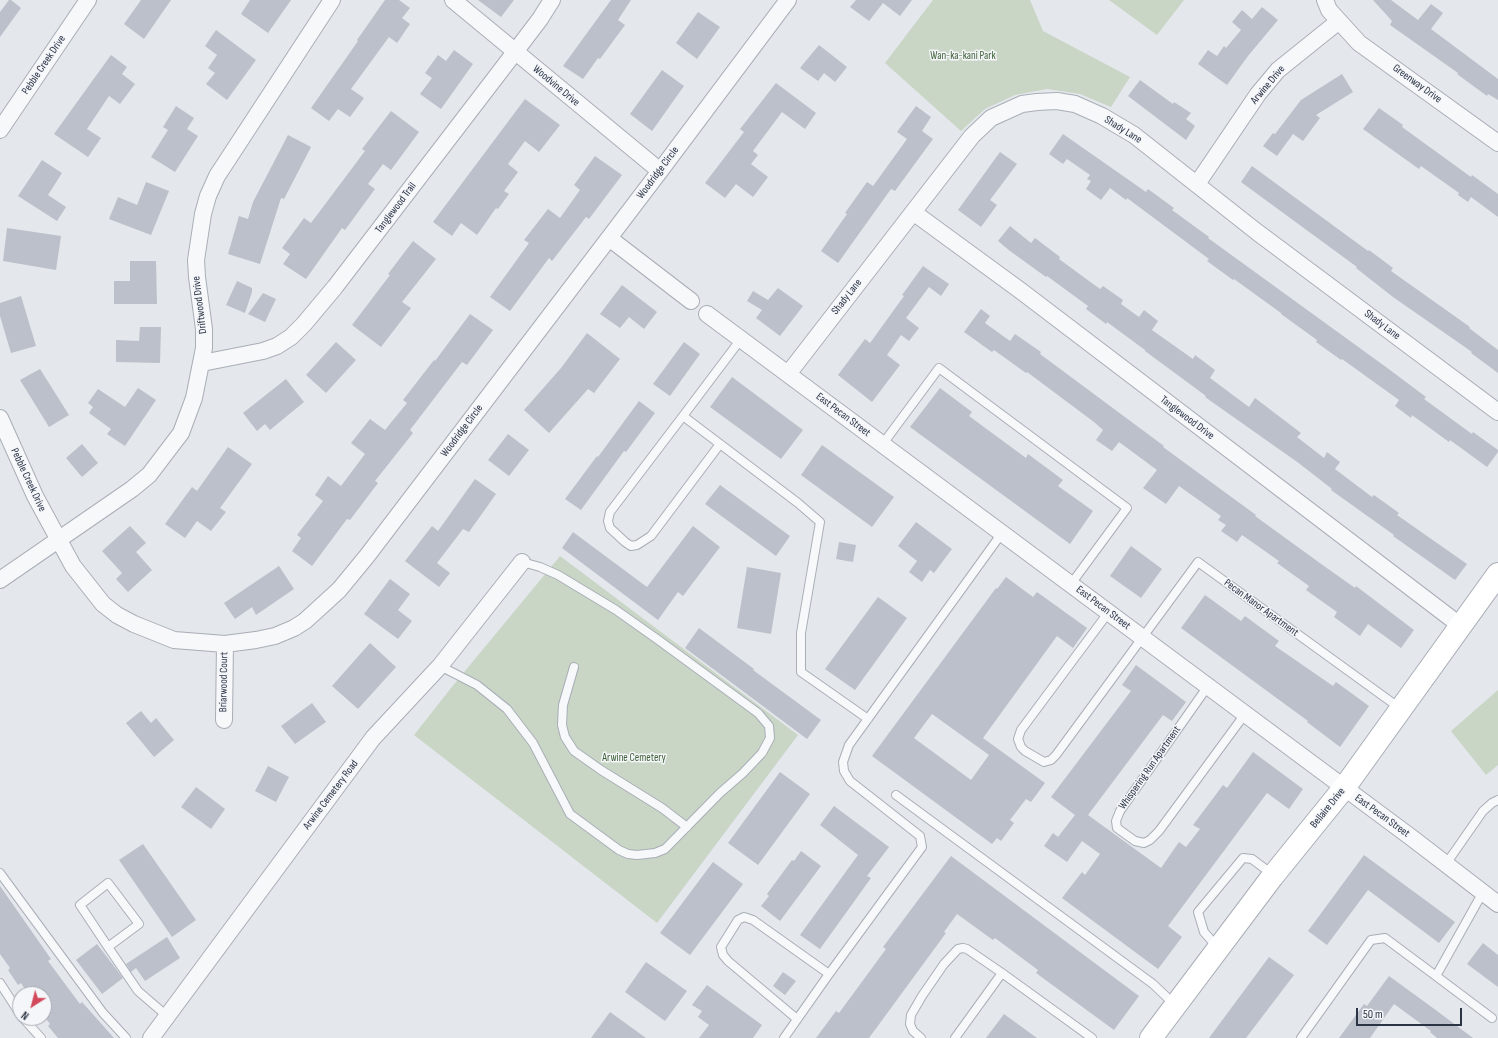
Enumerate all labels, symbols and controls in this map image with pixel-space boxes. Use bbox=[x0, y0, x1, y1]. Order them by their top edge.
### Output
street label: Pebble Creek Drive bbox=[19, 33, 69, 97]
park label: Wan-ka-kani Park bbox=[930, 49, 996, 63]
street label: Greenway Drive bbox=[1390, 62, 1444, 106]
street label: Woodvine Drive bbox=[530, 63, 582, 109]
street label: Arwine Drive bbox=[1248, 63, 1288, 107]
street label: Shady Lane bbox=[1102, 113, 1144, 147]
street label: Woodridge Circle bbox=[634, 144, 682, 202]
street label: Tanglewood Trail bbox=[373, 180, 419, 236]
street label: Driftwood Drive bbox=[190, 275, 210, 335]
street label: Shady Lane bbox=[829, 277, 865, 317]
street label: Shady Lane bbox=[1361, 307, 1403, 343]
street label: East Pecan Street bbox=[813, 390, 873, 440]
street label: Tanglewood Drive bbox=[1157, 393, 1217, 443]
street label: Woodridge Circle bbox=[438, 402, 486, 460]
street label: Pebble Creek Drive bbox=[8, 446, 48, 514]
street label: Pecan Manor Apartment bbox=[1221, 577, 1301, 639]
street label: East Pecan Street bbox=[1073, 583, 1133, 633]
street label: Briarwood Court bbox=[217, 652, 231, 712]
street label: Whispering Run Apartment bbox=[1116, 724, 1184, 812]
park label: Arwine Cemetery bbox=[602, 751, 666, 765]
street label: Arwine Cemetery Road bbox=[301, 758, 361, 832]
street label: Bellaire Drive bbox=[1308, 785, 1348, 831]
street label: East Pecan Street bbox=[1352, 792, 1412, 840]
north arrow bbox=[12, 986, 52, 1026]
scale bar bbox=[1358, 1000, 1464, 1026]
text: 50 m bbox=[1363, 1007, 1383, 1022]
text: N bbox=[19, 1008, 31, 1022]

